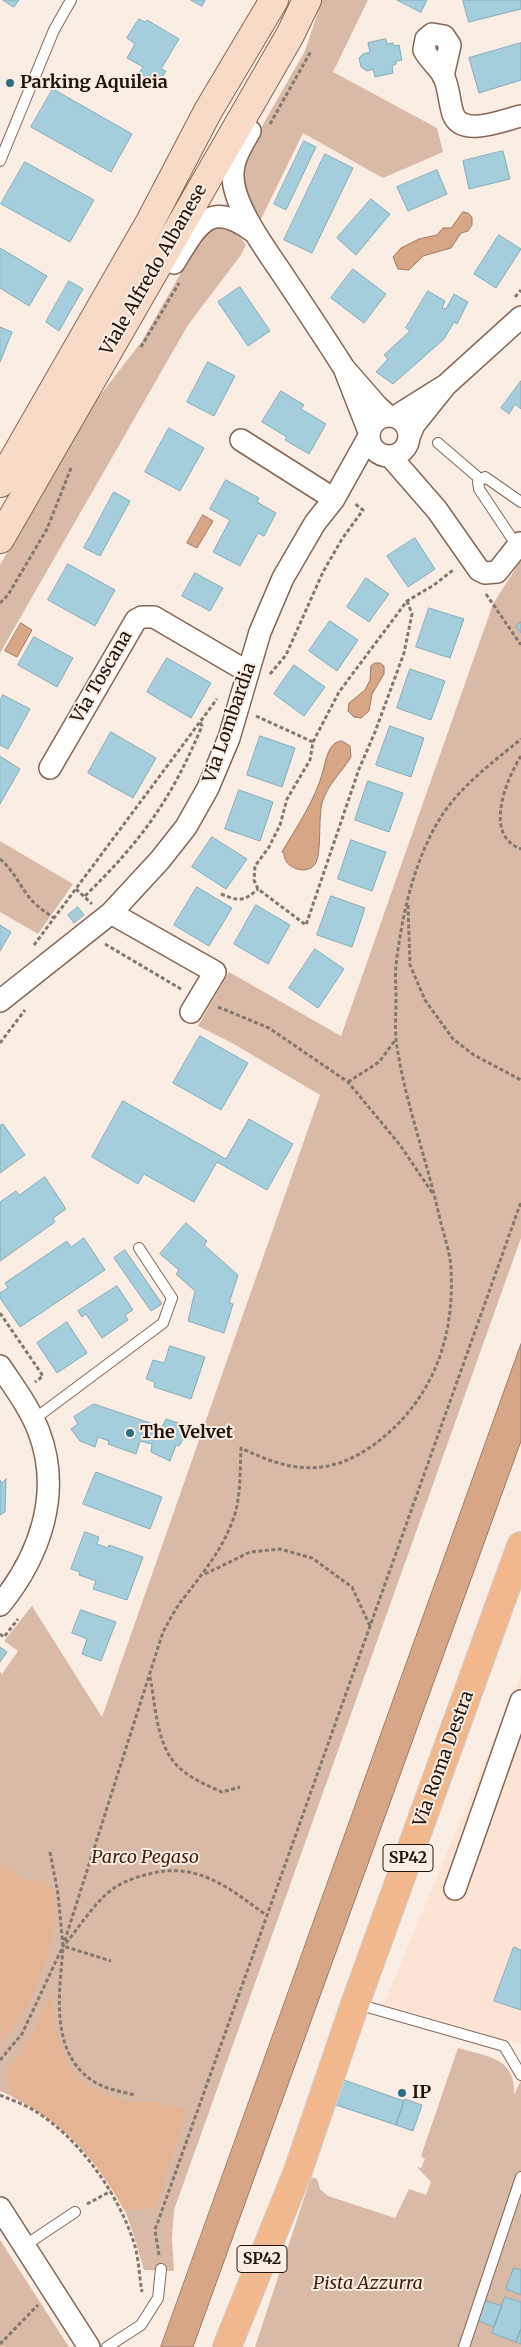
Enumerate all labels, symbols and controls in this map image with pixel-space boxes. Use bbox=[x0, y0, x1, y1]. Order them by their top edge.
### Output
place label: Parking Aquileia bbox=[20, 72, 168, 94]
marker: Parking Aquileia bbox=[4, 77, 16, 89]
street label: Viale Alfredo Albanese bbox=[96, 181, 212, 359]
street label: Via Toscana bbox=[67, 627, 137, 727]
street label: Via Lombardia bbox=[199, 660, 261, 786]
place label: The Velvet bbox=[140, 1422, 233, 1444]
marker: The Velvet bbox=[124, 1427, 136, 1439]
street label: Via Roma Destra bbox=[409, 1688, 479, 1830]
road number: SP42 bbox=[383, 1845, 433, 1872]
park label: Parco Pegaso bbox=[91, 1847, 199, 1869]
place label: IP bbox=[412, 2082, 431, 2104]
marker: IP bbox=[396, 2087, 408, 2099]
road number: SP42 bbox=[237, 2246, 287, 2272]
park label: Pista Azzurra bbox=[313, 2273, 423, 2295]

